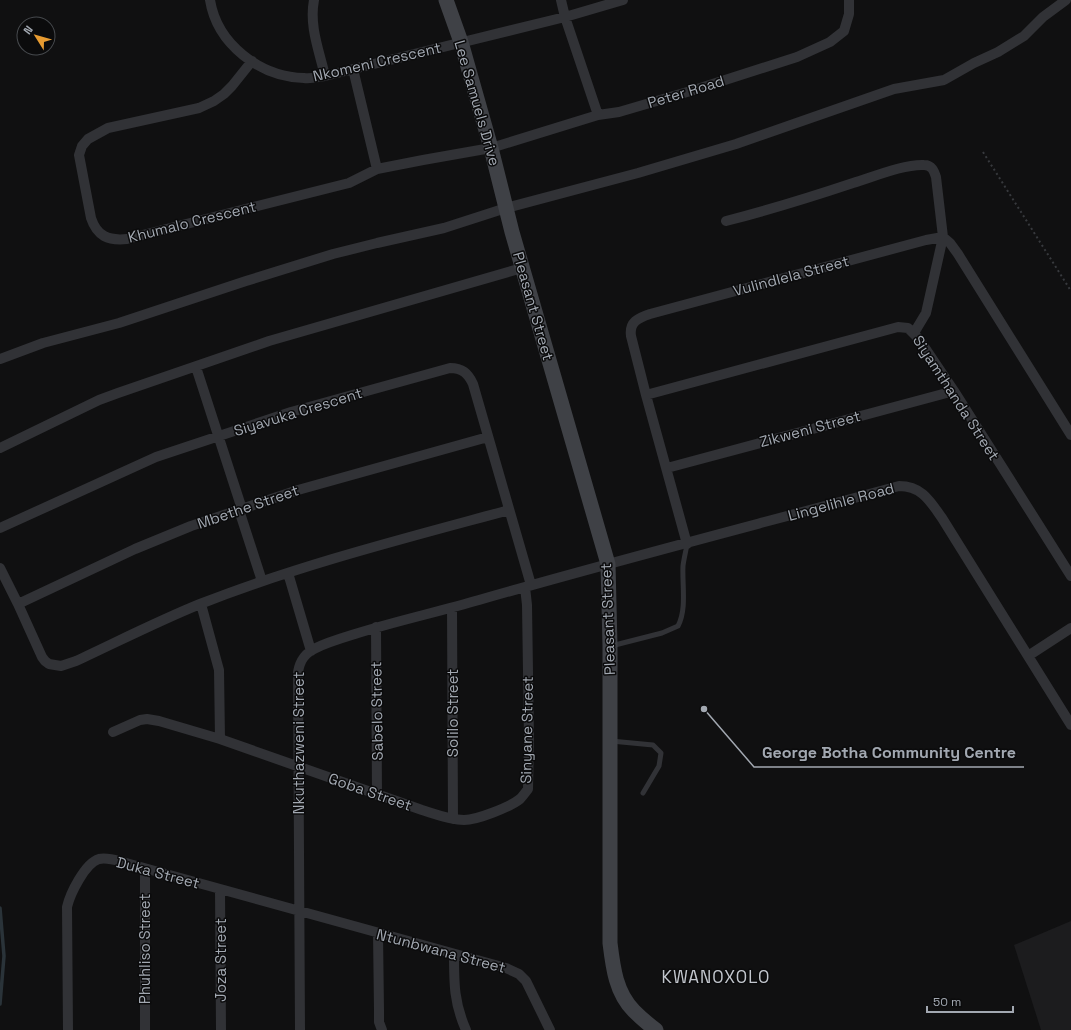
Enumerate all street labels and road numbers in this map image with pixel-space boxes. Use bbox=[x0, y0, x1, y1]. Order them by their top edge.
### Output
street label: Nkomeni Crescent bbox=[311, 38, 443, 85]
street label: Lee Samuels Drive bbox=[450, 38, 505, 168]
street label: Peter Road bbox=[645, 71, 727, 112]
street label: Khumalo Crescent bbox=[126, 196, 258, 247]
street label: Pleasant Street bbox=[509, 249, 558, 362]
street label: Vulindlela Street bbox=[731, 251, 851, 300]
street label: Siyamthanda Street bbox=[909, 332, 1004, 464]
street label: Siyavuka Crescent bbox=[231, 383, 365, 440]
street label: Zikweni Street bbox=[757, 406, 863, 451]
street label: Lingelihle Road bbox=[786, 478, 896, 525]
street label: Mbethe Street bbox=[195, 480, 301, 533]
street label: Pleasant Street bbox=[596, 563, 619, 675]
street label: Sabelo Street bbox=[366, 661, 387, 761]
street label: Solilo Street bbox=[443, 669, 462, 757]
street label: Nkuthazweni Street bbox=[289, 671, 308, 815]
street label: Sinyane Street bbox=[516, 676, 537, 784]
street label: Goba Street bbox=[326, 768, 415, 815]
street label: Duka Street bbox=[114, 852, 202, 893]
street label: Phuhliso Street bbox=[135, 894, 154, 1004]
street label: Joza Street bbox=[211, 918, 230, 1002]
street label: Ntunbwana Street bbox=[375, 924, 508, 977]

